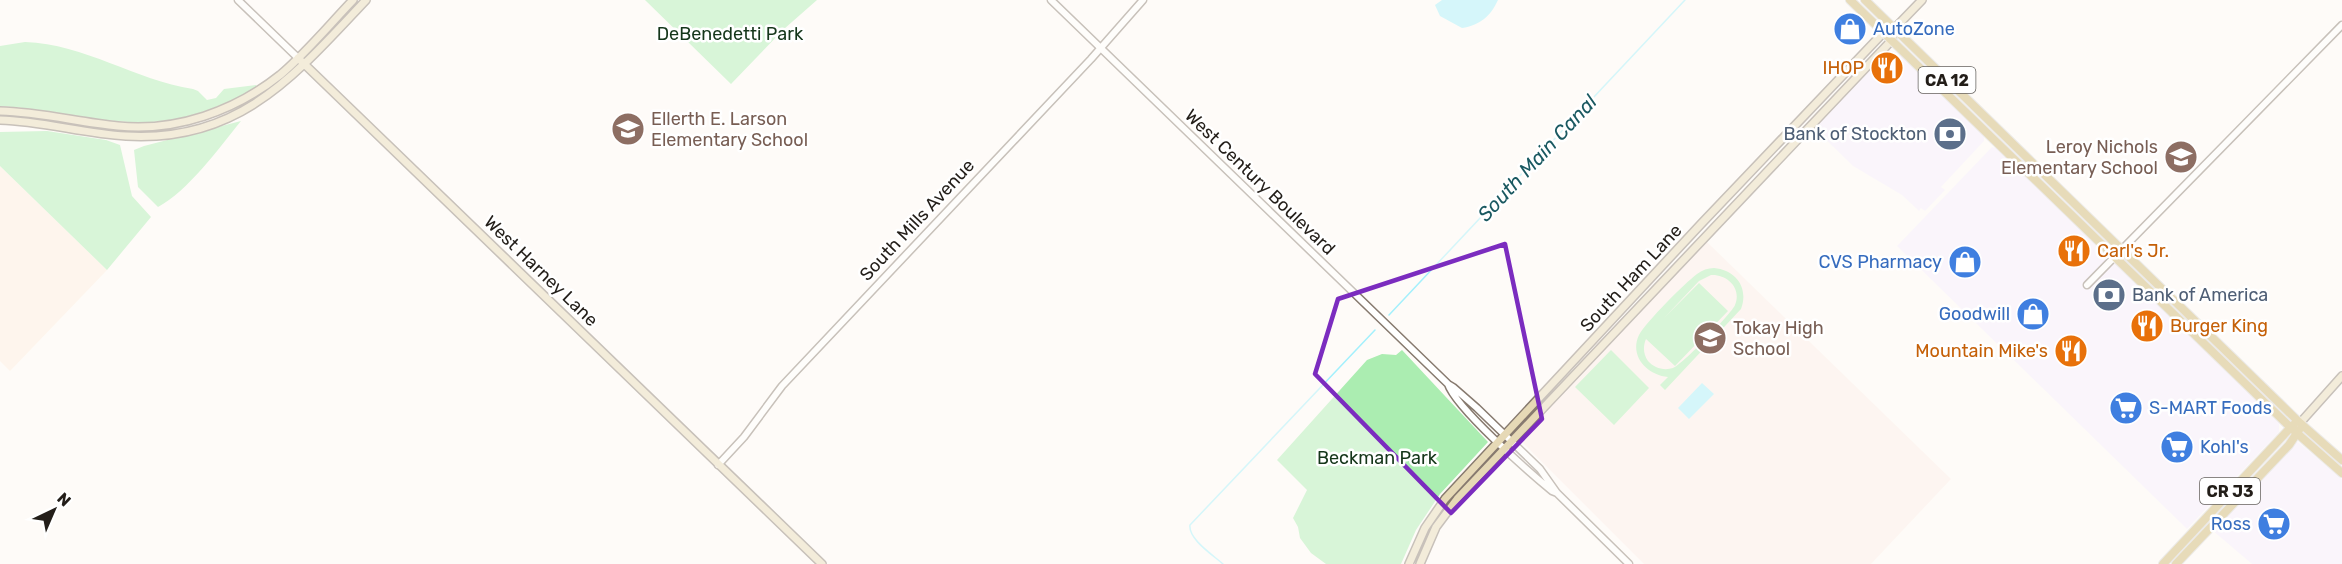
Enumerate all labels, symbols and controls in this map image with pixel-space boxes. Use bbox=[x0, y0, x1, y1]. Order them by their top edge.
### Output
shop icon: AutoZone bbox=[1832, 11, 1868, 47]
place label: AutoZone bbox=[1873, 18, 1955, 40]
park label: DeBenedetti Park bbox=[657, 23, 804, 45]
restaurant icon: IHOP bbox=[1869, 50, 1905, 86]
place label: IHOP bbox=[1822, 57, 1864, 79]
road number: CA 12 bbox=[1918, 67, 1976, 93]
water label: South Main Canal bbox=[1472, 89, 1603, 226]
street label: West Century Boulevard bbox=[1180, 104, 1340, 260]
place label: Ellerth E. Larson Elementary School bbox=[651, 108, 808, 151]
school or university icon: Ellerth E. Larson Elementary School bbox=[610, 111, 646, 147]
bank icon: Bank of Stockton bbox=[1932, 116, 1968, 152]
place label: Bank of Stockton bbox=[1783, 123, 1927, 145]
place label: Leroy Nichols Elementary School bbox=[2001, 136, 2158, 179]
school or university icon: Leroy Nichols Elementary School bbox=[2163, 139, 2199, 175]
street label: South Mills Avenue bbox=[855, 155, 979, 285]
street label: West Harney Lane bbox=[479, 211, 603, 331]
street label: South Ham Lane bbox=[1576, 220, 1686, 336]
restaurant icon: Carl's Jr. bbox=[2056, 233, 2092, 269]
place label: Carl's Jr. bbox=[2097, 240, 2169, 262]
shop icon: CVS Pharmacy bbox=[1947, 244, 1983, 280]
place label: CVS Pharmacy bbox=[1818, 251, 1942, 273]
bank icon: Bank of America bbox=[2091, 277, 2127, 313]
place label: Bank of America bbox=[2132, 284, 2268, 306]
shop icon: Goodwill bbox=[2015, 296, 2051, 332]
place label: Goodwill bbox=[1939, 303, 2010, 325]
restaurant icon: Burger King bbox=[2129, 308, 2165, 344]
place label: Burger King bbox=[2170, 315, 2268, 337]
place label: Tokay High School bbox=[1733, 317, 1824, 360]
school or university icon: Tokay High School bbox=[1692, 320, 1728, 356]
restaurant icon: Mountain Mike's bbox=[2053, 333, 2089, 369]
place label: Mountain Mike's bbox=[1915, 340, 2048, 362]
supermarket icon: S-MART Foods bbox=[2108, 390, 2144, 426]
place label: S-MART Foods bbox=[2149, 397, 2272, 419]
supermarket icon: Kohl's bbox=[2159, 429, 2195, 465]
place label: Kohl's bbox=[2200, 436, 2249, 458]
park label: Beckman Park bbox=[1317, 447, 1438, 469]
road number: CR J3 bbox=[2200, 478, 2260, 504]
north arrow bbox=[24, 480, 84, 540]
text: N bbox=[53, 489, 75, 510]
supermarket icon: Ross bbox=[2256, 506, 2292, 542]
place label: Ross bbox=[2211, 513, 2251, 535]

